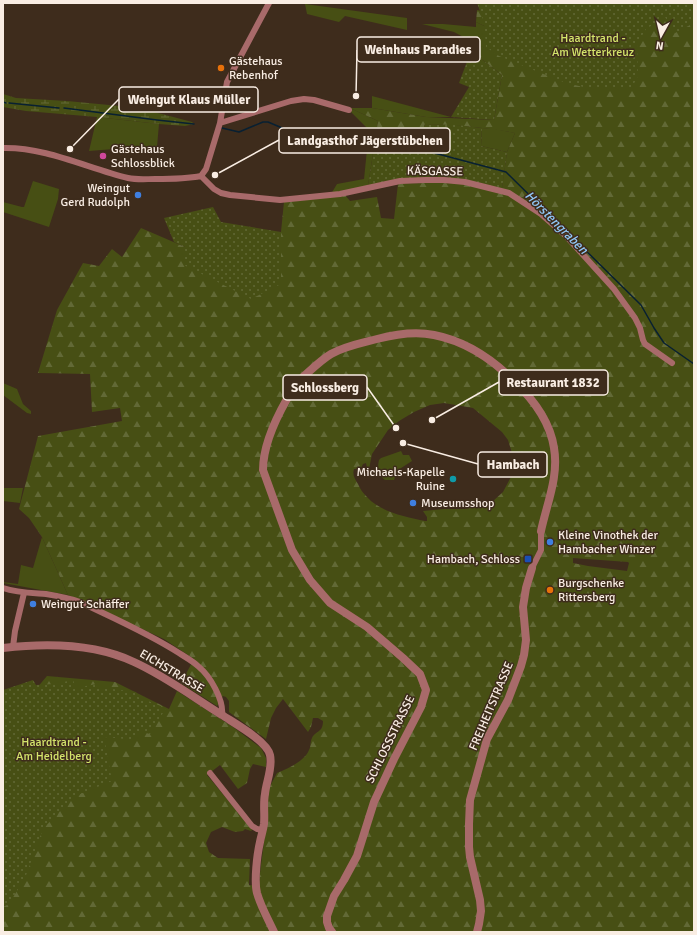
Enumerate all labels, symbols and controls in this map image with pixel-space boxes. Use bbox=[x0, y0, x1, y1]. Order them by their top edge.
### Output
north arrow bbox=[641, 16, 681, 56]
park label: Haardtrand - Am Wetterkreuz bbox=[552, 31, 634, 60]
callout: Weinhaus Paradies bbox=[357, 37, 480, 62]
text: N bbox=[655, 38, 664, 52]
text: Weinhaus Paradies bbox=[365, 42, 472, 58]
place label: Gästehaus Rebenhof bbox=[229, 54, 283, 83]
marker: Gästehaus Rebenhof bbox=[216, 63, 226, 73]
callout: Weingut Klaus Müller bbox=[119, 87, 258, 112]
text: Weingut Klaus Müller bbox=[128, 92, 251, 108]
callout: Landgasthof Jägerstübchen bbox=[279, 128, 450, 153]
text: Landgasthof Jägerstübchen bbox=[287, 133, 443, 149]
place label: Gästehaus Schlossblick bbox=[111, 142, 175, 171]
marker: Gästehaus Schlossblick bbox=[98, 151, 108, 161]
street label: KÄSGASSE bbox=[407, 164, 463, 179]
place label: Weingut Gerd Rudolph bbox=[60, 181, 130, 210]
water label: Hörstengraben bbox=[521, 188, 592, 258]
marker: Weingut Gerd Rudolph bbox=[133, 190, 143, 200]
callout: Restaurant 1832 bbox=[499, 370, 608, 395]
callout: Schlossberg bbox=[283, 375, 367, 400]
text: Restaurant 1832 bbox=[506, 375, 600, 391]
text: Schlossberg bbox=[291, 380, 359, 396]
callout: Hambach bbox=[478, 452, 547, 477]
text: Hambach bbox=[487, 457, 539, 473]
place label: Michaels-Kapelle Ruine bbox=[356, 465, 445, 494]
marker: Michaels-Kapelle Ruine bbox=[448, 474, 458, 484]
place label: Museumsshop bbox=[421, 496, 494, 511]
marker: Museumsshop bbox=[408, 498, 418, 508]
place label: Kleine Vinothek der Hambacher Winzer bbox=[558, 528, 659, 557]
marker: Kleine Vinothek der Hambacher Winzer bbox=[545, 537, 555, 547]
place label: Hambach, Schloss bbox=[427, 552, 520, 567]
marker: Hambach, Schloss bbox=[523, 554, 533, 564]
place label: Burgschenke Rittersberg bbox=[558, 576, 624, 605]
marker: Burgschenke Rittersberg bbox=[545, 585, 555, 595]
place label: Weingut Schäffer bbox=[41, 597, 130, 612]
marker: Weingut Schäffer bbox=[28, 599, 38, 609]
street label: EICHSTRASSE bbox=[137, 646, 207, 697]
street label: FREIHEITSTRASSE bbox=[466, 659, 517, 753]
street label: SCHLOSSSTRASSE bbox=[363, 693, 418, 786]
park label: Haardtrand - Am Heidelberg bbox=[16, 735, 92, 764]

